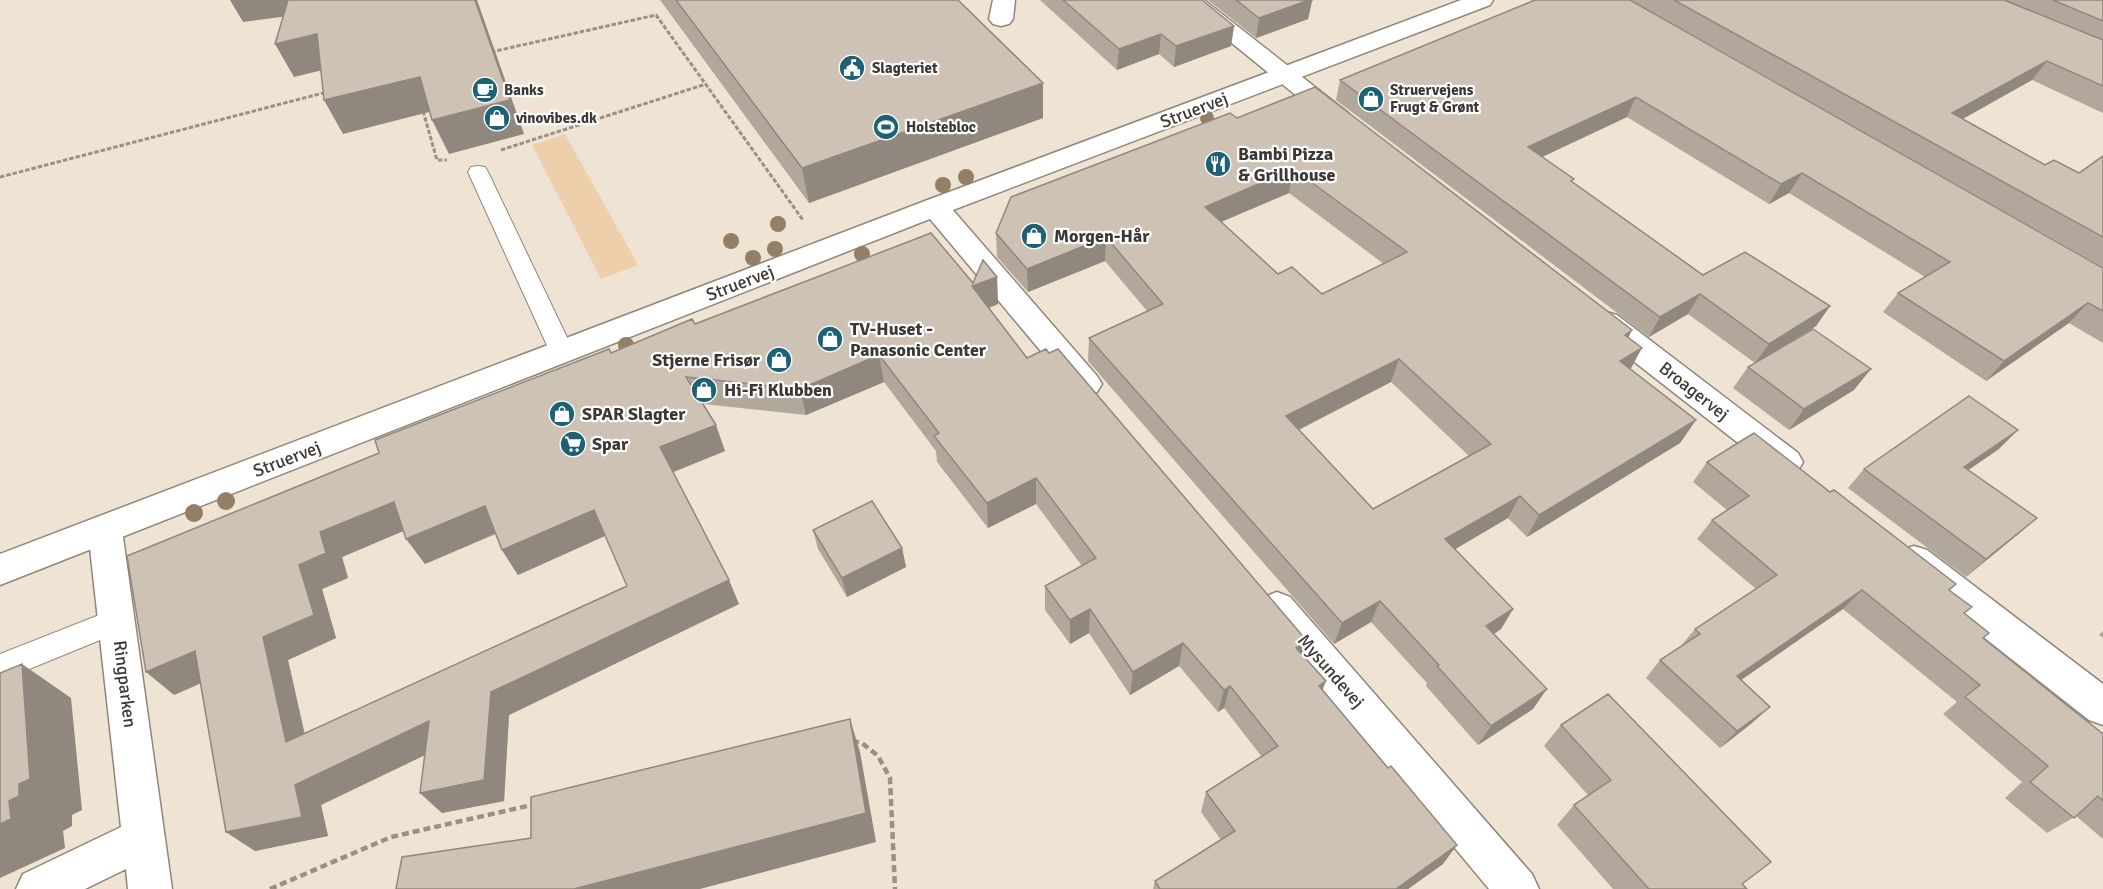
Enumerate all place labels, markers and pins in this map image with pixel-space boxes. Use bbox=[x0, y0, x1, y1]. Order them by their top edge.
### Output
public building icon: Slagteriet bbox=[837, 53, 867, 83]
place label: Slagteriet bbox=[872, 59, 938, 77]
cafe icon: Banks bbox=[470, 75, 500, 105]
place label: Banks bbox=[504, 81, 544, 99]
place label: Struervejens Frugt & Grønt bbox=[1390, 81, 1480, 116]
shop icon: Struervejens Frugt & Grønt bbox=[1356, 84, 1386, 114]
shop icon: vinovibes.dk bbox=[482, 103, 512, 133]
place label: vinovibes.dk bbox=[515, 109, 597, 127]
sports icon: Holstebloc bbox=[871, 112, 901, 142]
place label: Holstebloc bbox=[906, 118, 976, 136]
place label: Bambi Pizza & Grillhouse bbox=[1238, 143, 1336, 186]
restaurant icon: Bambi Pizza & Grillhouse bbox=[1203, 149, 1233, 179]
shop icon: Morgen-Hår bbox=[1019, 221, 1049, 251]
place label: Morgen-Hår bbox=[1054, 225, 1150, 247]
place label: TV-Huset - Panasonic Center bbox=[850, 318, 987, 361]
shop icon: TV-Huset - Panasonic Center bbox=[815, 324, 845, 354]
shop icon: Stjerne Frisør bbox=[764, 345, 794, 375]
place label: Stjerne Frisør bbox=[652, 349, 761, 371]
shop icon: Hi-Fi Klubben bbox=[689, 375, 719, 405]
place label: Hi-Fi Klubben bbox=[724, 379, 832, 401]
shop icon: SPAR Slagter bbox=[547, 399, 577, 429]
place label: SPAR Slagter bbox=[582, 403, 686, 425]
supermarket icon: Spar bbox=[558, 429, 588, 459]
place label: Spar bbox=[592, 433, 629, 455]

